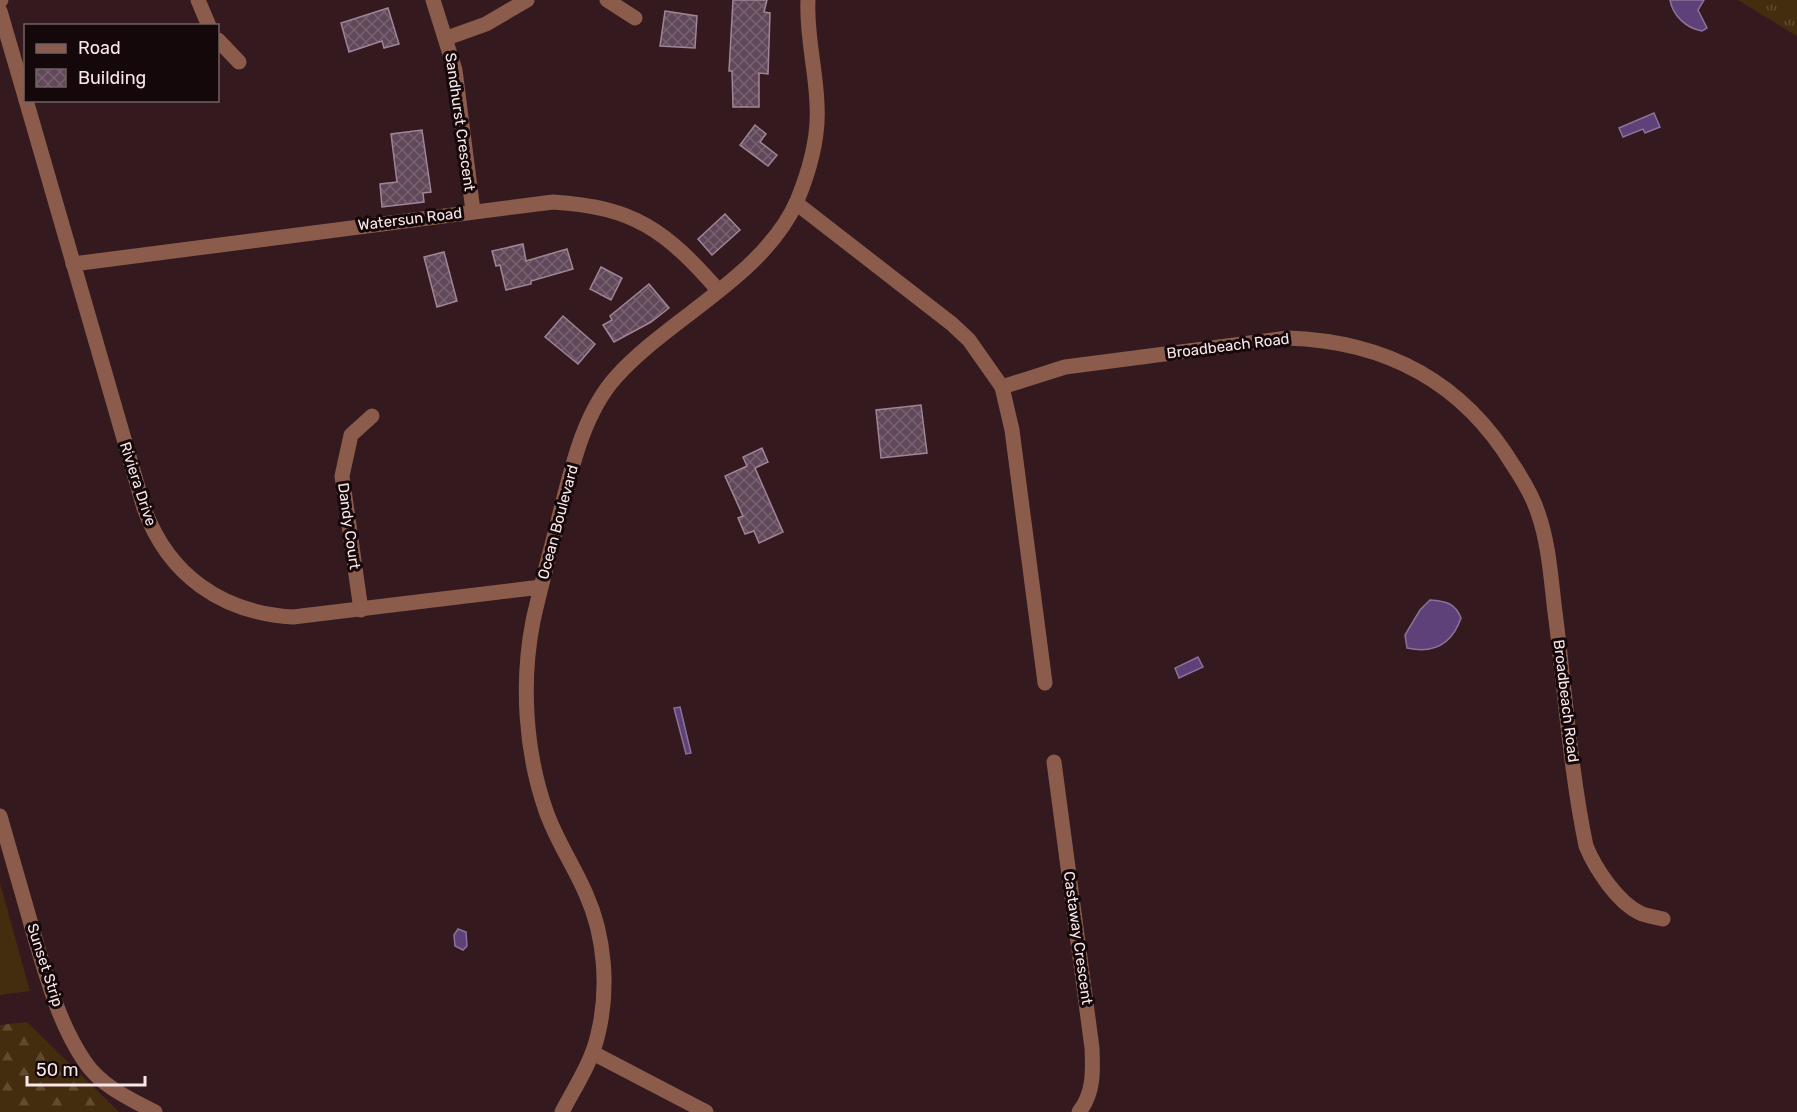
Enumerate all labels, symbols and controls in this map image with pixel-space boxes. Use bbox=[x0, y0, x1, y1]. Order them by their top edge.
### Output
legend bbox=[24, 24, 219, 102]
text: Road bbox=[78, 37, 121, 59]
street label: Sandhurst Crescent bbox=[441, 52, 479, 193]
text: Building bbox=[78, 67, 146, 89]
street label: Watersun Road bbox=[357, 204, 463, 234]
street label: Broadbeach Road bbox=[1166, 330, 1290, 362]
street label: Riviera Drive bbox=[116, 440, 160, 528]
street label: Ocean Boulevard bbox=[534, 463, 582, 581]
street label: Dandy Court bbox=[334, 481, 364, 571]
street label: Broadbeach Road bbox=[1550, 639, 1582, 763]
street label: Castaway Crescent bbox=[1060, 870, 1096, 1006]
street label: Sunset Strip bbox=[23, 921, 67, 1009]
scale bar bbox=[27, 1049, 146, 1087]
text: 50 m bbox=[36, 1059, 79, 1081]

